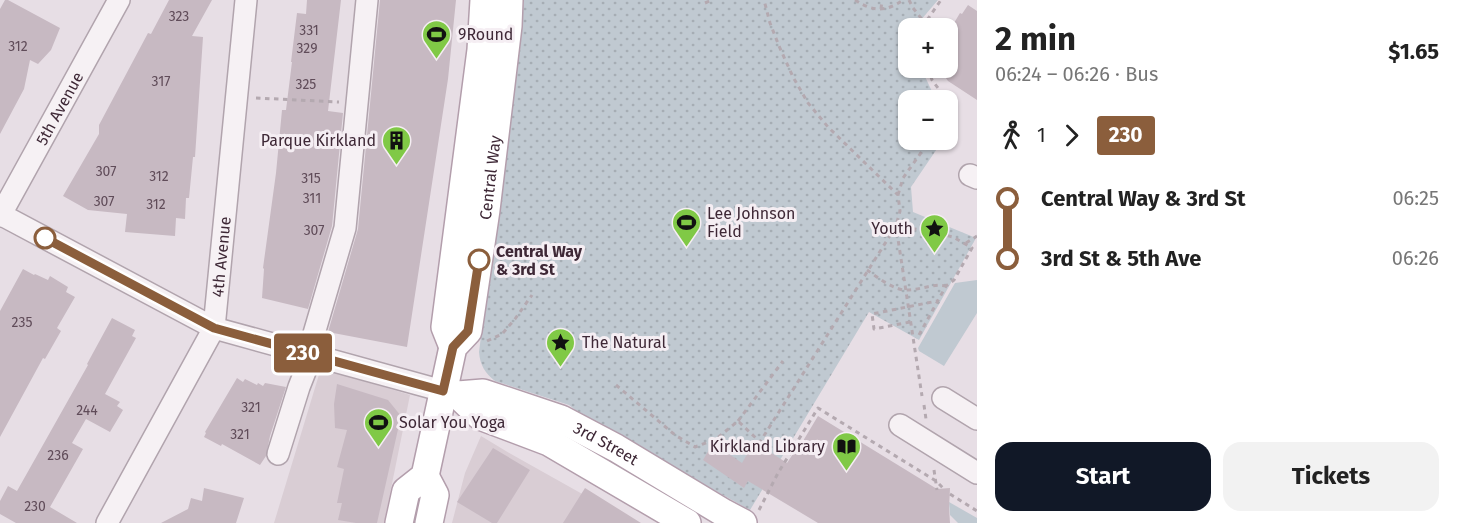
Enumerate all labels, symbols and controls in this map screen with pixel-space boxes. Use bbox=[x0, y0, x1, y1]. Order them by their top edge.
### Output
house number: 323 bbox=[169, 8, 189, 25]
sports icon: 9Round bbox=[421, 18, 453, 60]
map controls bbox=[898, 18, 958, 150]
button: + bbox=[898, 18, 958, 78]
text: 2 min bbox=[995, 19, 1076, 59]
house number: 331 bbox=[299, 22, 319, 39]
place label: 9Round bbox=[458, 25, 513, 44]
house number: 312 bbox=[8, 38, 28, 55]
text: $1.65 bbox=[1388, 38, 1439, 65]
house number: 329 bbox=[297, 40, 318, 57]
text: 06:24 – 06:26 · Bus bbox=[995, 62, 1158, 86]
street label: 5th Avenue bbox=[32, 69, 88, 148]
house number: 317 bbox=[152, 73, 170, 90]
house number: 325 bbox=[296, 76, 316, 93]
button: − bbox=[898, 90, 958, 150]
icon: walk bbox=[995, 119, 1028, 152]
icon: forward bbox=[1055, 119, 1088, 152]
text: 230 bbox=[1109, 122, 1143, 148]
text: 1 bbox=[1037, 123, 1046, 147]
building icon: Parque Kirkland bbox=[381, 124, 413, 166]
place label: Parque Kirkland bbox=[261, 131, 376, 150]
street label: Central Way bbox=[476, 134, 505, 221]
house number: 307 bbox=[96, 163, 116, 180]
house number: 312 bbox=[149, 168, 169, 185]
house number: 315 bbox=[301, 170, 321, 187]
text: Central Way & 3rd St bbox=[1041, 185, 1246, 212]
text: 06:25 bbox=[1392, 186, 1439, 210]
house number: 311 bbox=[303, 190, 321, 207]
house number: 307 bbox=[94, 193, 114, 210]
house number: 312 bbox=[146, 196, 166, 213]
place label: Lee Johnson Field bbox=[707, 204, 795, 241]
sports icon: Lee Johnson Field bbox=[670, 206, 702, 248]
place icon: Youth bbox=[918, 212, 950, 254]
street label: 4th Avenue bbox=[208, 216, 235, 298]
place label: Youth bbox=[871, 219, 913, 238]
house number: 307 bbox=[304, 222, 324, 239]
unlabelled marker bbox=[34, 227, 56, 249]
place label: Central Way & 3rd St bbox=[496, 242, 583, 279]
text: 3rd St & 5th Ave bbox=[1041, 245, 1201, 272]
text: 06:26 bbox=[1392, 246, 1439, 270]
marker: Central Way & 3rd St bbox=[468, 249, 490, 271]
house number: 235 bbox=[12, 314, 32, 331]
place icon: The Natural bbox=[545, 326, 577, 368]
place label: The Natural bbox=[582, 333, 666, 352]
line badge: 230 bbox=[268, 334, 338, 372]
text: 230 bbox=[286, 340, 320, 366]
house number: 321 bbox=[241, 399, 261, 416]
house number: 244 bbox=[76, 402, 98, 419]
sports icon: Solar You Yoga bbox=[362, 406, 394, 448]
place label: Solar You Yoga bbox=[399, 413, 505, 432]
street label: 3rd Street bbox=[570, 418, 642, 469]
house number: 321 bbox=[230, 426, 250, 443]
library icon: Kirkland Library bbox=[830, 430, 862, 472]
place label: Kirkland Library bbox=[710, 437, 825, 456]
button: Start bbox=[995, 442, 1211, 511]
button: Tickets bbox=[1223, 442, 1439, 511]
house number: 236 bbox=[47, 447, 69, 464]
house number: 230 bbox=[24, 498, 46, 515]

